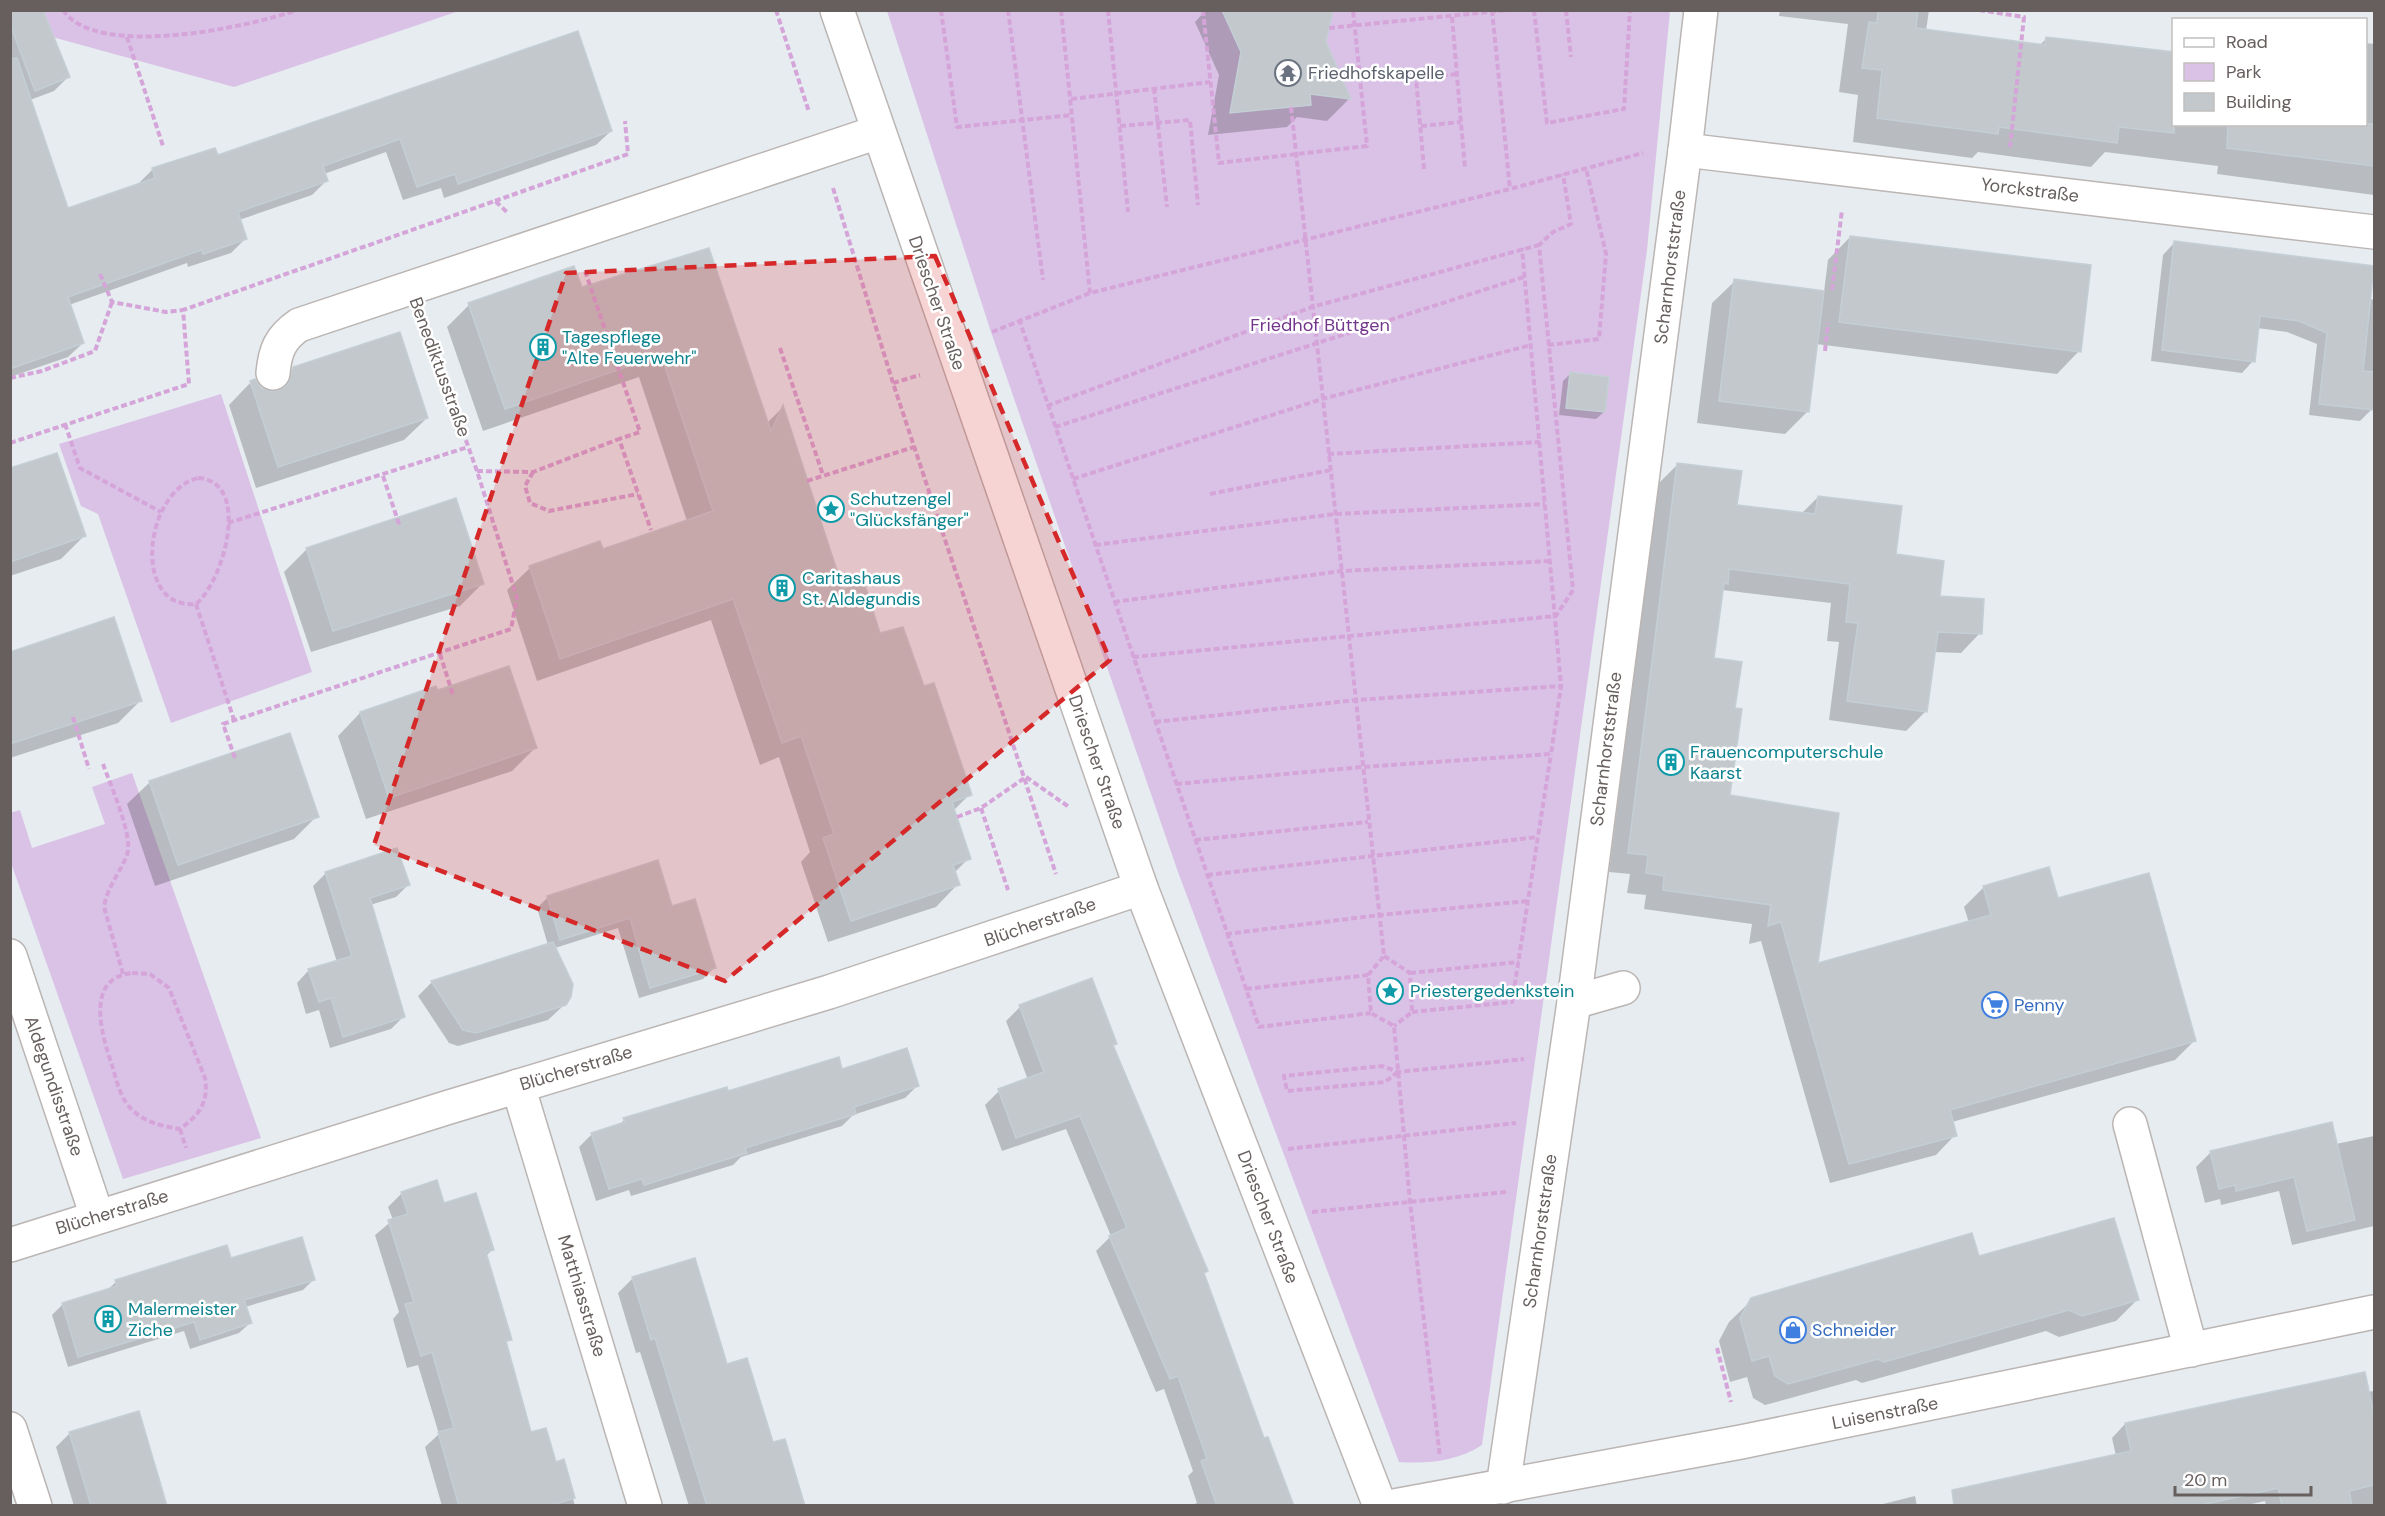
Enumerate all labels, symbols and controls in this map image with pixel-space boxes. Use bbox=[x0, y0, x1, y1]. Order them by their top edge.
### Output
legend bbox=[2172, 18, 2367, 126]
text: Road bbox=[2226, 30, 2268, 54]
temple icon: Friedhofskapelle bbox=[1273, 58, 1303, 88]
text: Park bbox=[2226, 60, 2262, 84]
place label: Friedhofskapelle bbox=[1308, 61, 1445, 85]
text: Building bbox=[2226, 90, 2291, 114]
street label: Yorckstraße bbox=[1980, 172, 2080, 208]
street label: Scharnhorststraße bbox=[1649, 188, 1691, 346]
street label: Driescher Straße bbox=[903, 233, 971, 373]
street label: Benediktusstraße bbox=[404, 294, 476, 440]
park label: Friedhof Büttgen bbox=[1250, 313, 1390, 337]
place label: Tagespflege "Alte Feuerwehr" bbox=[562, 325, 696, 370]
building icon: Tagespflege "Alte Feuerwehr" bbox=[528, 332, 558, 362]
place label: Schutzengel "Glücksfänger" bbox=[850, 487, 969, 532]
place icon: Schutzengel "Glücksfänger" bbox=[816, 494, 846, 524]
place label: Caritashaus St. Aldegundis bbox=[802, 566, 921, 611]
building icon: Caritashaus St. Aldegundis bbox=[767, 573, 797, 603]
street label: Scharnhorststraße bbox=[1585, 670, 1627, 828]
street label: Driescher Straße bbox=[1063, 692, 1131, 832]
place label: Frauencomputerschule Kaarst bbox=[1690, 740, 1883, 785]
building icon: Frauencomputerschule Kaarst bbox=[1656, 747, 1686, 777]
street label: Blücherstraße bbox=[981, 892, 1099, 952]
place icon: Priestergedenkstein bbox=[1375, 976, 1405, 1006]
place label: Priestergedenkstein bbox=[1410, 979, 1574, 1003]
supermarket icon: Penny bbox=[1980, 990, 2010, 1020]
place label: Penny bbox=[2014, 993, 2065, 1017]
street label: Aldegundisstraße bbox=[19, 1013, 89, 1159]
street label: Blücherstraße bbox=[517, 1039, 635, 1097]
street label: Driescher Straße bbox=[1232, 1147, 1304, 1287]
street label: Scharnhorststraße bbox=[1517, 1152, 1563, 1310]
street label: Blücherstraße bbox=[53, 1183, 171, 1241]
street label: Matthiasstraße bbox=[552, 1232, 612, 1360]
place label: Malermeister Ziche bbox=[128, 1297, 237, 1342]
building icon: Malermeister Ziche bbox=[93, 1304, 123, 1334]
shop icon: Schneider bbox=[1778, 1315, 1808, 1345]
place label: Schneider bbox=[1812, 1318, 1896, 1342]
street label: Luisenstraße bbox=[1830, 1391, 1940, 1435]
scale bar bbox=[2175, 1459, 2312, 1497]
text: 20 m bbox=[2184, 1468, 2227, 1492]

